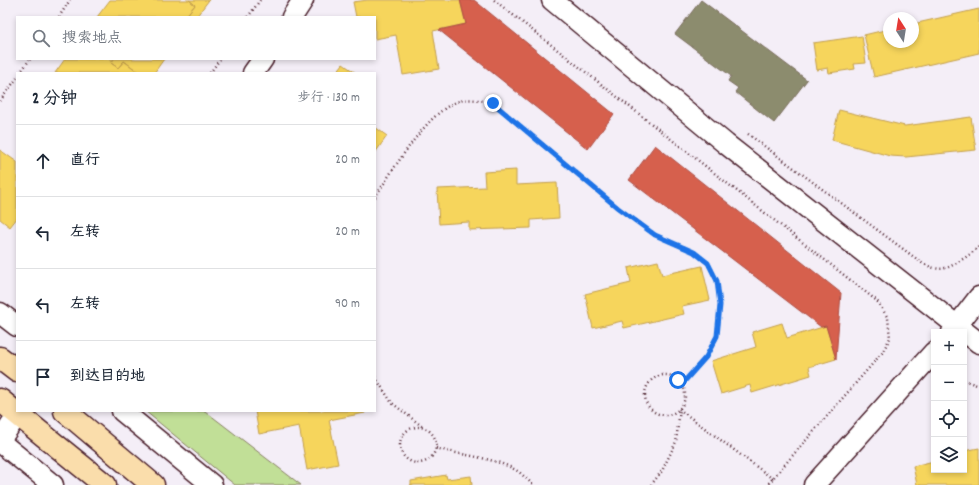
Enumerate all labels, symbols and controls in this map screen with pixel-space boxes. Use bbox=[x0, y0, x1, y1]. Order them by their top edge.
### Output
north arrow bbox=[883, 12, 919, 48]
search box bbox=[16, 16, 376, 60]
icon: search bbox=[30, 27, 52, 49]
text: 搜索地点 bbox=[62, 28, 122, 50]
text: 2 分钟 bbox=[32, 88, 77, 112]
text: 步行 · 130 m bbox=[297, 89, 360, 108]
route end bbox=[484, 94, 502, 112]
icon: ahead bbox=[32, 150, 54, 172]
text: 直行 bbox=[70, 150, 100, 172]
text: 20 m bbox=[335, 151, 360, 170]
icon: left bbox=[32, 222, 54, 244]
text: 左转 bbox=[70, 222, 100, 244]
text: 20 m bbox=[335, 223, 360, 242]
icon: left bbox=[32, 294, 54, 316]
text: 左转 bbox=[70, 294, 100, 316]
text: 90 m bbox=[335, 295, 360, 314]
map controls bbox=[931, 329, 967, 473]
button: + bbox=[931, 329, 967, 365]
button: − bbox=[931, 365, 967, 401]
icon: arrive bbox=[32, 366, 54, 388]
text: 到达目的地 bbox=[70, 366, 145, 388]
route start bbox=[669, 371, 687, 389]
button: locate bbox=[931, 401, 967, 437]
button: layers bbox=[931, 437, 967, 473]

